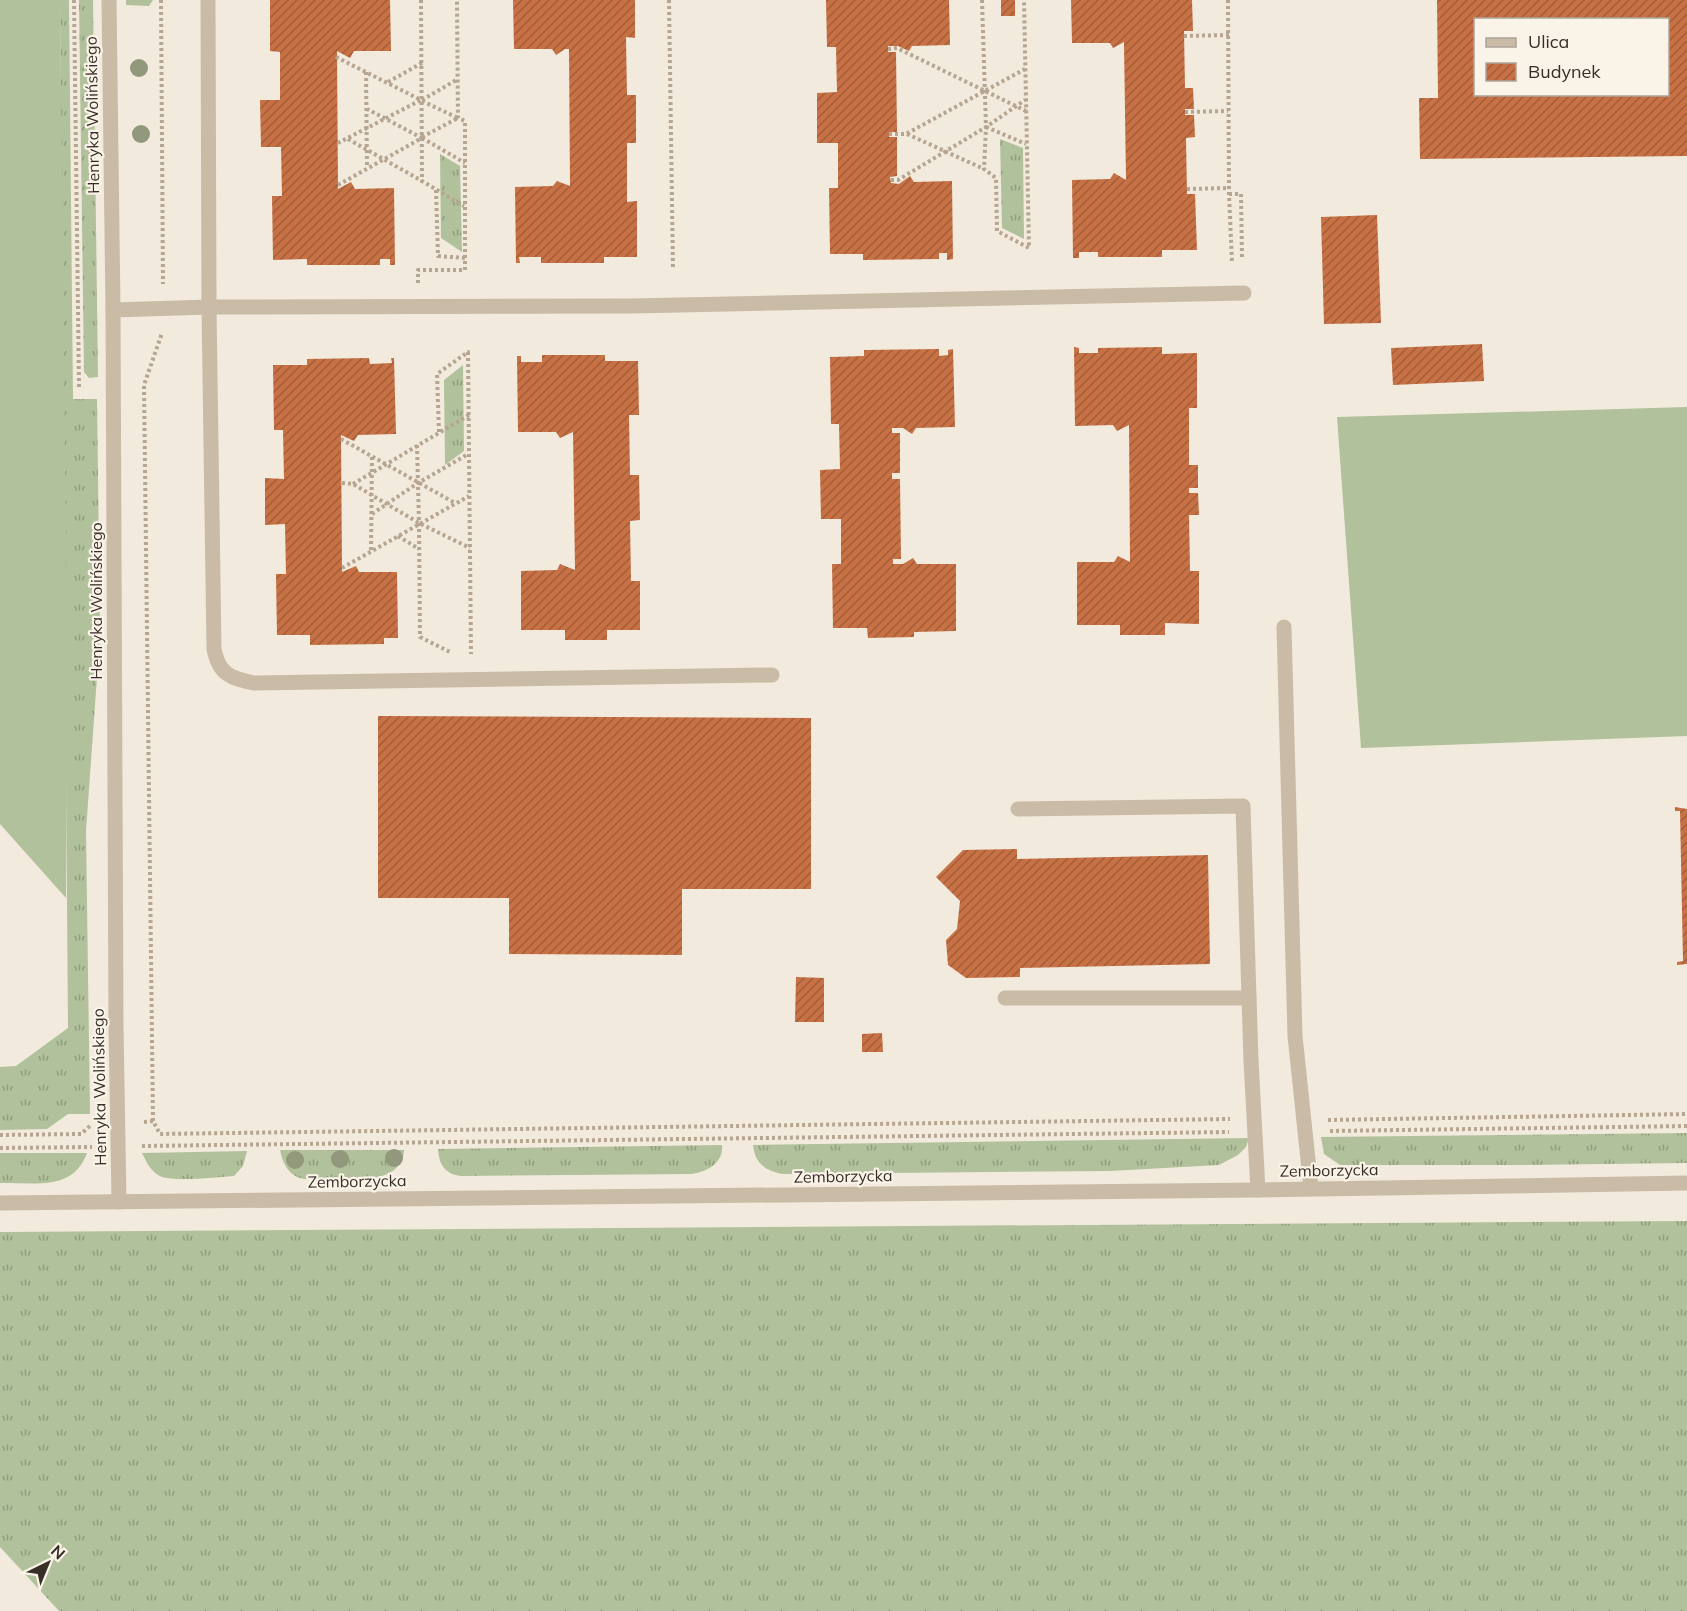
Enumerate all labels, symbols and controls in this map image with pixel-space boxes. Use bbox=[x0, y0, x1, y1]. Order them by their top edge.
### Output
legend bbox=[1474, 18, 1669, 96]
text: Ulica bbox=[1528, 30, 1569, 53]
street label: Henryka Wolińskiego bbox=[81, 36, 103, 194]
text: Budynek bbox=[1528, 60, 1601, 83]
street label: Henryka Wolińskiego bbox=[86, 522, 106, 680]
street label: Henryka Wolińskiego bbox=[88, 1008, 110, 1166]
street label: Zemborzycka bbox=[1279, 1159, 1379, 1181]
street label: Zemborzycka bbox=[793, 1165, 893, 1187]
street label: Zemborzycka bbox=[307, 1170, 407, 1192]
north arrow bbox=[18, 1533, 78, 1593]
text: N bbox=[47, 1541, 69, 1563]

